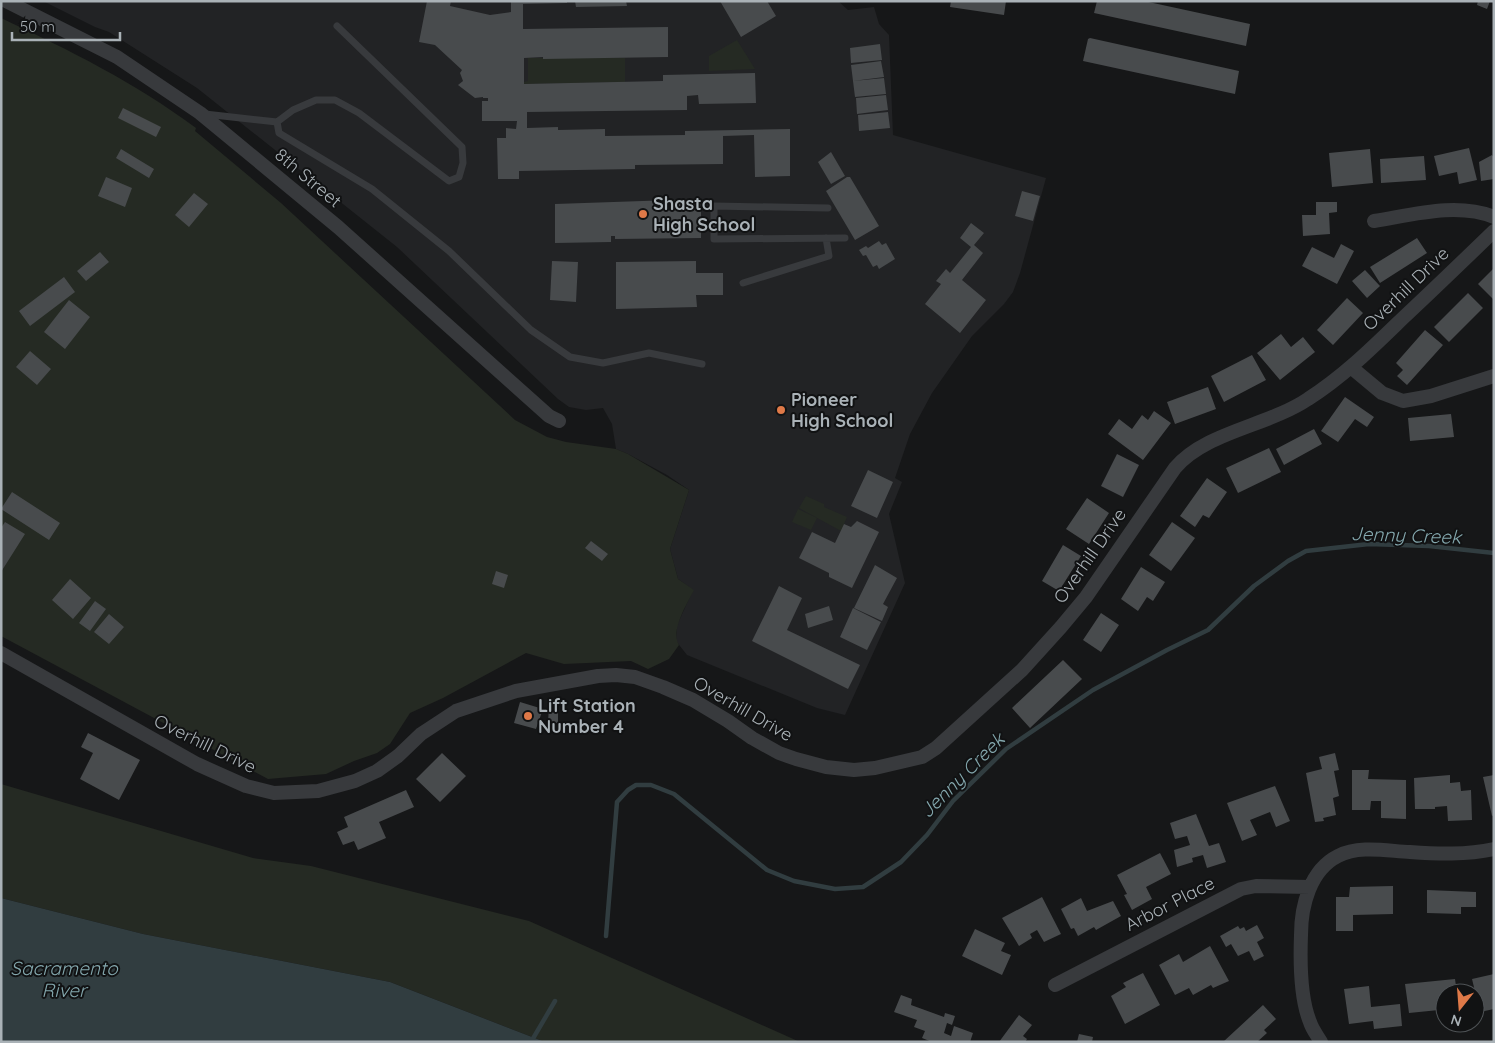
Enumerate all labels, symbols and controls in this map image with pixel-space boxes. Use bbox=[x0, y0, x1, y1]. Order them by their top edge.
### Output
scale bar bbox=[12, 10, 120, 42]
text: 50 m bbox=[20, 17, 55, 36]
street label: 8th Street bbox=[270, 143, 346, 212]
place label: Shasta High School bbox=[653, 192, 755, 236]
marker: Shasta High School bbox=[637, 208, 649, 220]
street label: Overhill Drive bbox=[1358, 242, 1454, 335]
place label: Pioneer High School bbox=[791, 388, 893, 432]
marker: Pioneer High School bbox=[775, 404, 787, 416]
street label: Overhill Drive bbox=[1048, 504, 1131, 608]
water label: Jenny Creek bbox=[1350, 521, 1463, 549]
street label: Overhill Drive bbox=[689, 671, 797, 746]
place label: Lift Station Number 4 bbox=[538, 694, 636, 738]
street label: Overhill Drive bbox=[150, 709, 260, 778]
marker: Lift Station Number 4 bbox=[522, 710, 534, 722]
water label: Jenny Creek bbox=[914, 726, 1011, 823]
street label: Arbor Place bbox=[1121, 871, 1218, 936]
water label: Sacramento River bbox=[10, 956, 119, 1002]
north arrow bbox=[1435, 983, 1485, 1033]
text: N bbox=[1449, 1010, 1464, 1031]

